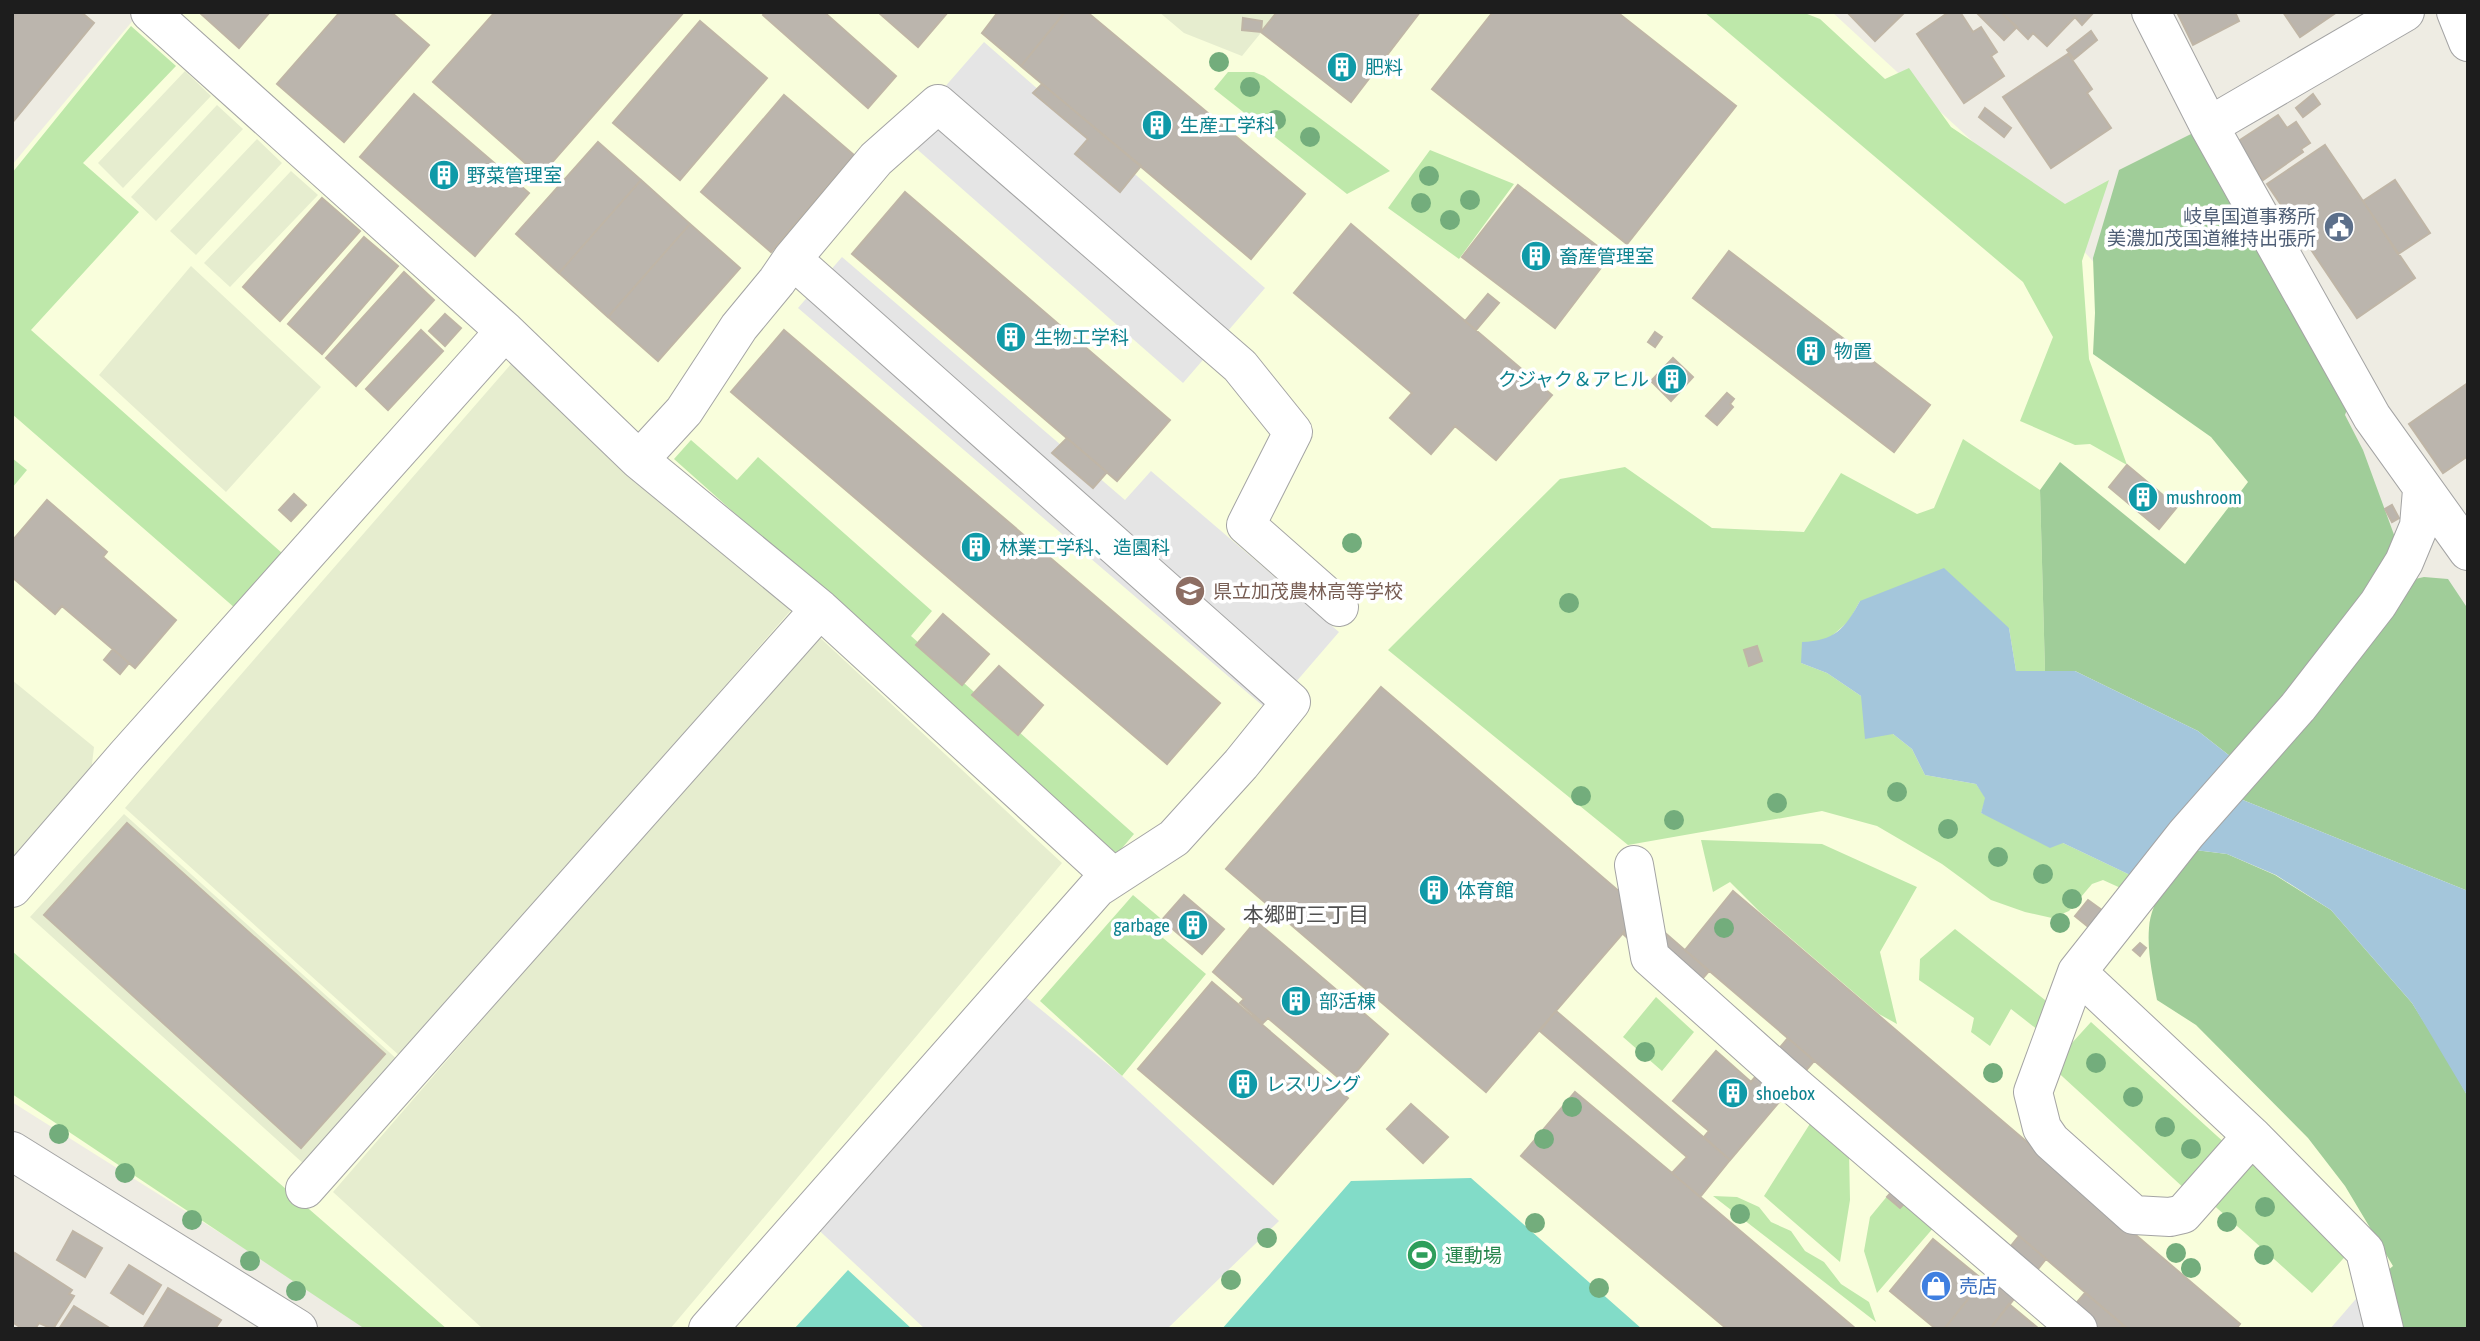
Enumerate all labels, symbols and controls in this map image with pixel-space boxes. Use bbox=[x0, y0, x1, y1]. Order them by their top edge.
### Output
building icon: 肥料 bbox=[1325, 50, 1359, 84]
place label: 肥料 bbox=[1365, 56, 1403, 78]
building icon: 生産工学科 bbox=[1140, 108, 1174, 142]
place label: 生産工学科 bbox=[1180, 114, 1275, 136]
building icon: 野菜管理室 bbox=[427, 158, 461, 192]
place label: 野菜管理室 bbox=[467, 164, 562, 186]
place label: 岐阜国道事務所 美濃加茂国道維持出張所 bbox=[2107, 205, 2316, 249]
public building icon: 岐阜国道事務所 美濃加茂国道維持出張所 bbox=[2322, 210, 2356, 244]
building icon: 畜産管理室 bbox=[1519, 239, 1553, 273]
place label: 畜産管理室 bbox=[1559, 245, 1654, 267]
building icon: 生物工学科 bbox=[994, 320, 1028, 354]
place label: 生物工学科 bbox=[1034, 326, 1129, 348]
building icon: 物置 bbox=[1794, 334, 1828, 368]
place label: 物置 bbox=[1834, 340, 1872, 362]
building icon: クジャク＆アヒル bbox=[1655, 362, 1689, 396]
place label: クジャク＆アヒル bbox=[1498, 368, 1649, 390]
building icon: mushroom bbox=[2126, 480, 2160, 514]
place label: mushroom bbox=[2166, 486, 2242, 508]
building icon: 林業工学科、造園科 bbox=[959, 530, 993, 564]
place label: 林業工学科、造園科 bbox=[999, 536, 1170, 558]
school or university icon: 県立加茂農林高等学校 bbox=[1173, 574, 1207, 608]
place label: 県立加茂農林高等学校 bbox=[1213, 580, 1403, 602]
building icon: 体育館 bbox=[1417, 873, 1451, 907]
place label: 体育館 bbox=[1457, 879, 1514, 901]
district label: 本郷町三丁目 bbox=[1243, 902, 1369, 926]
building icon: garbage bbox=[1176, 908, 1210, 942]
place label: garbage bbox=[1114, 914, 1170, 936]
building icon: 部活棟 bbox=[1279, 984, 1313, 1018]
place label: 部活棟 bbox=[1319, 990, 1376, 1012]
building icon: レスリング bbox=[1226, 1067, 1260, 1101]
place label: レスリング bbox=[1266, 1073, 1361, 1095]
building icon: shoebox bbox=[1716, 1076, 1750, 1110]
place label: shoebox bbox=[1756, 1082, 1815, 1104]
sports icon: 運動場 bbox=[1405, 1238, 1439, 1272]
place label: 運動場 bbox=[1445, 1244, 1502, 1266]
shop icon: 売店 bbox=[1919, 1269, 1953, 1303]
place label: 売店 bbox=[1959, 1275, 1997, 1297]

